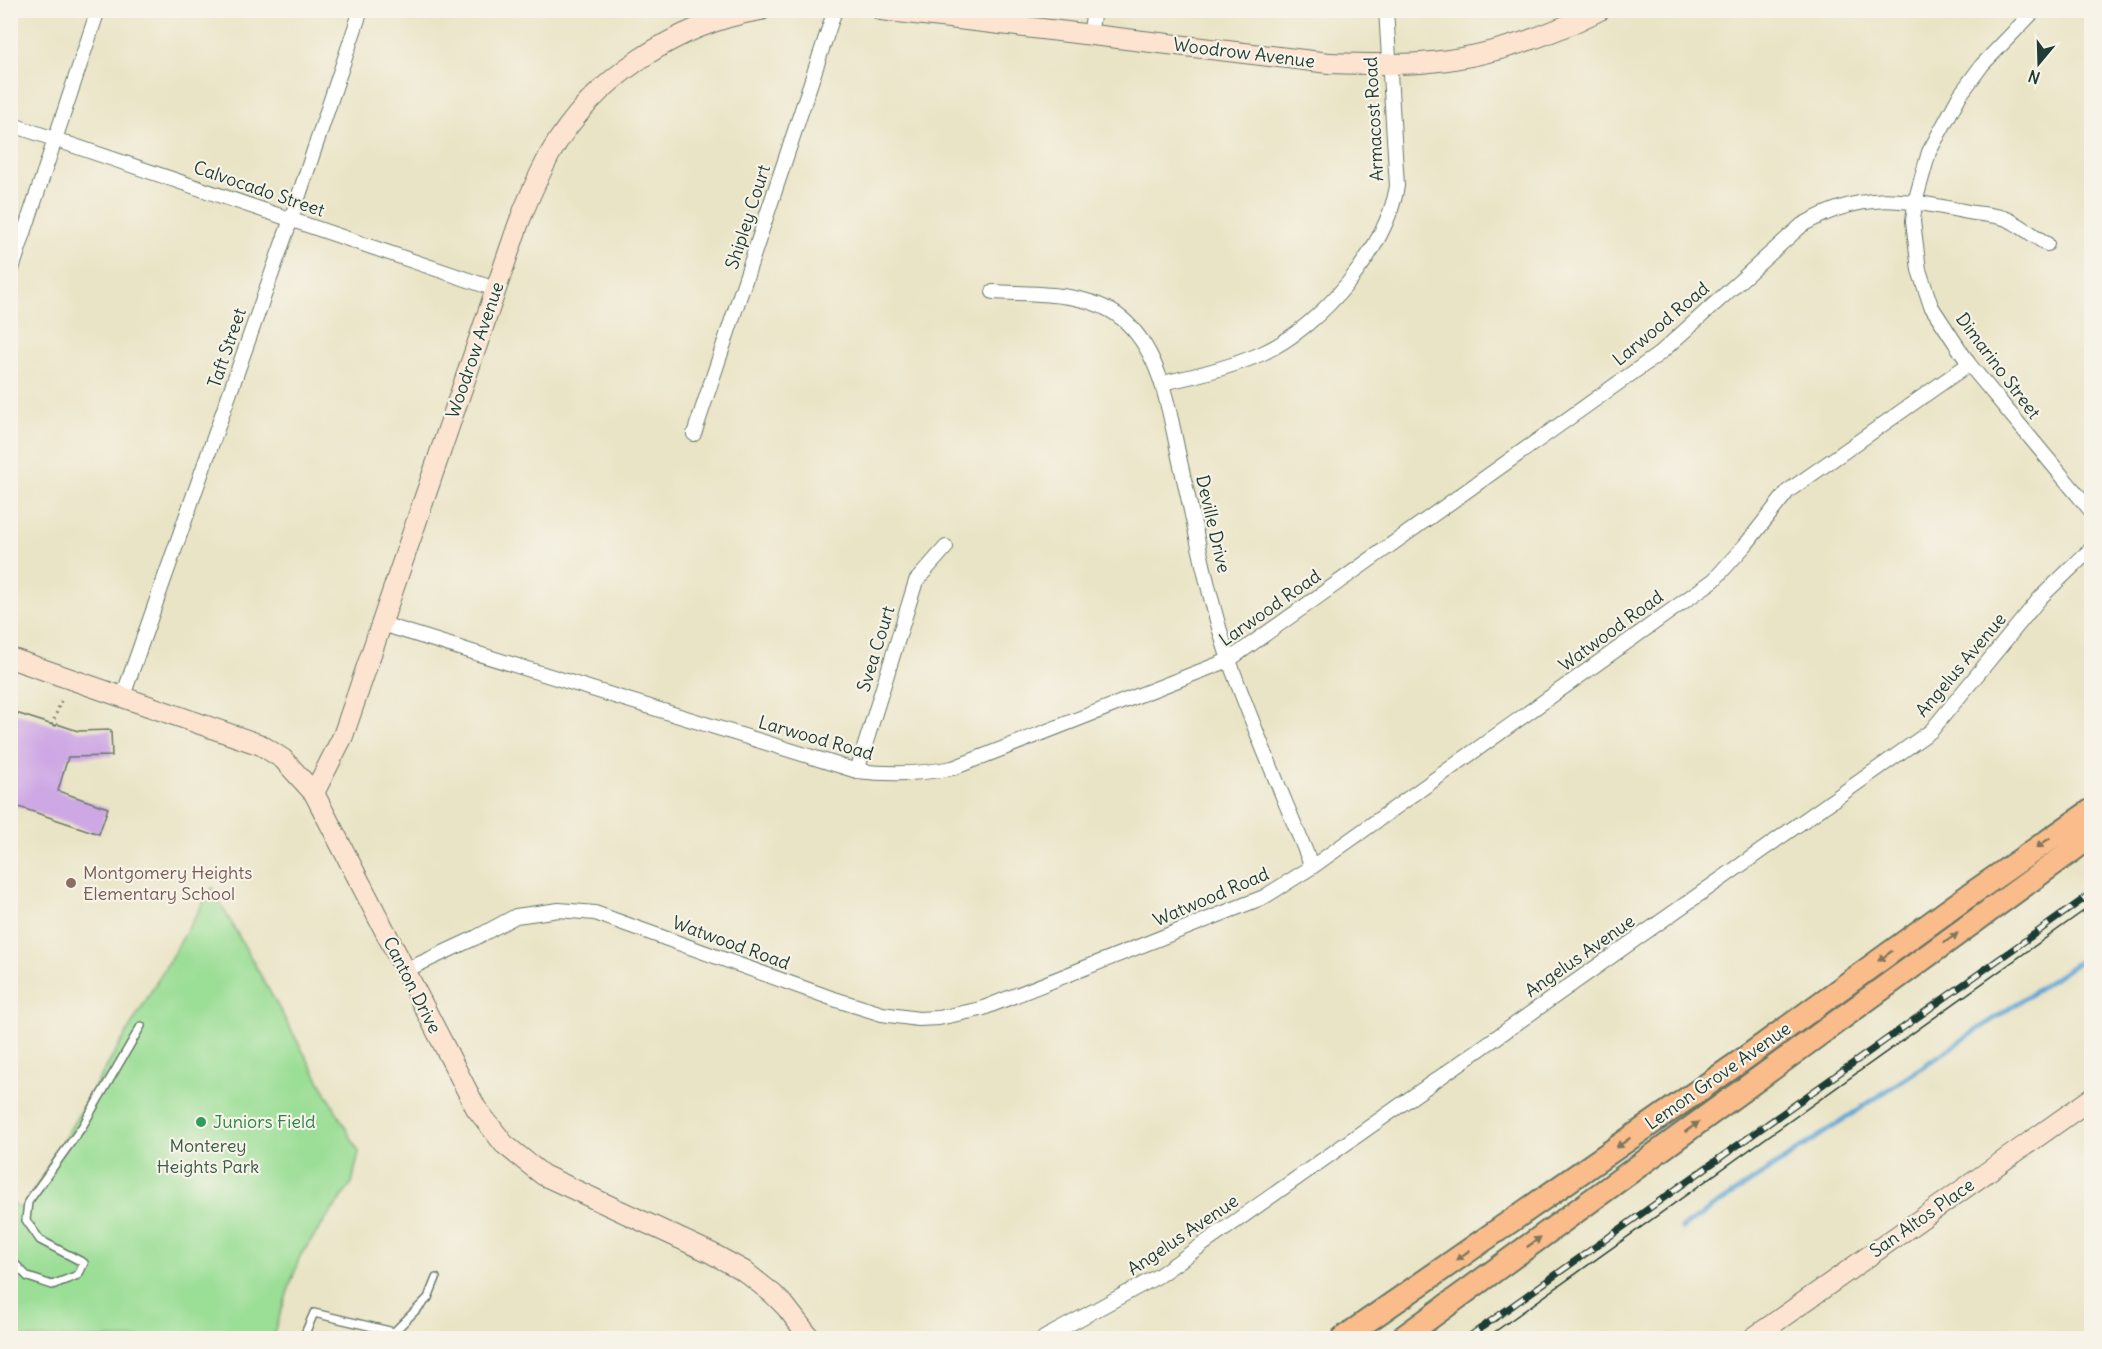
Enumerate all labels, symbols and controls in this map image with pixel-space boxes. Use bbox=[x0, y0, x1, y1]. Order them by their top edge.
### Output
street label: Woodrow Avenue bbox=[1172, 32, 1316, 73]
north arrow bbox=[2009, 33, 2069, 93]
street label: Armacost Road bbox=[1359, 56, 1388, 182]
text: N bbox=[2026, 66, 2043, 88]
street label: Calvocado Street bbox=[191, 155, 328, 222]
street label: Shipley Court bbox=[720, 162, 775, 272]
street label: Larwood Road bbox=[1608, 276, 1714, 371]
street label: Woodrow Avenue bbox=[440, 279, 509, 421]
street label: Taft Street bbox=[202, 305, 251, 391]
street label: Dimarino Street bbox=[1951, 308, 2046, 423]
street label: Deville Drive bbox=[1191, 473, 1236, 575]
street label: Larwood Road bbox=[1214, 564, 1325, 651]
street label: Watwood Road bbox=[1554, 585, 1668, 676]
street label: Svea Court bbox=[852, 603, 899, 695]
street label: Angelus Avenue bbox=[1910, 608, 2011, 722]
street label: Larwood Road bbox=[756, 710, 877, 765]
one-way arrow bbox=[2036, 837, 2052, 849]
place label: Montgomery Heights Elementary School bbox=[83, 861, 252, 905]
street label: Watwood Road bbox=[1149, 862, 1273, 931]
marker: Montgomery Heights Elementary School bbox=[64, 876, 78, 890]
street label: Angelus Avenue bbox=[1520, 909, 1639, 1002]
street label: Watwood Road bbox=[669, 911, 794, 975]
street label: Canton Drive bbox=[378, 932, 447, 1037]
one-way arrow bbox=[1943, 932, 1959, 944]
one-way arrow bbox=[1877, 950, 1892, 962]
street label: Lemon Grove Avenue bbox=[1640, 1017, 1795, 1135]
place label: Juniors Field bbox=[213, 1110, 316, 1133]
marker: Juniors Field bbox=[194, 1115, 208, 1129]
one-way arrow bbox=[1684, 1122, 1699, 1134]
park label: Monterey Heights Park bbox=[157, 1134, 259, 1178]
one-way arrow bbox=[1616, 1137, 1632, 1149]
street label: San Altos Place bbox=[1865, 1173, 1979, 1262]
street label: Angelus Avenue bbox=[1123, 1189, 1243, 1280]
one-way arrow bbox=[1526, 1236, 1542, 1248]
one-way arrow bbox=[1456, 1249, 1472, 1261]

